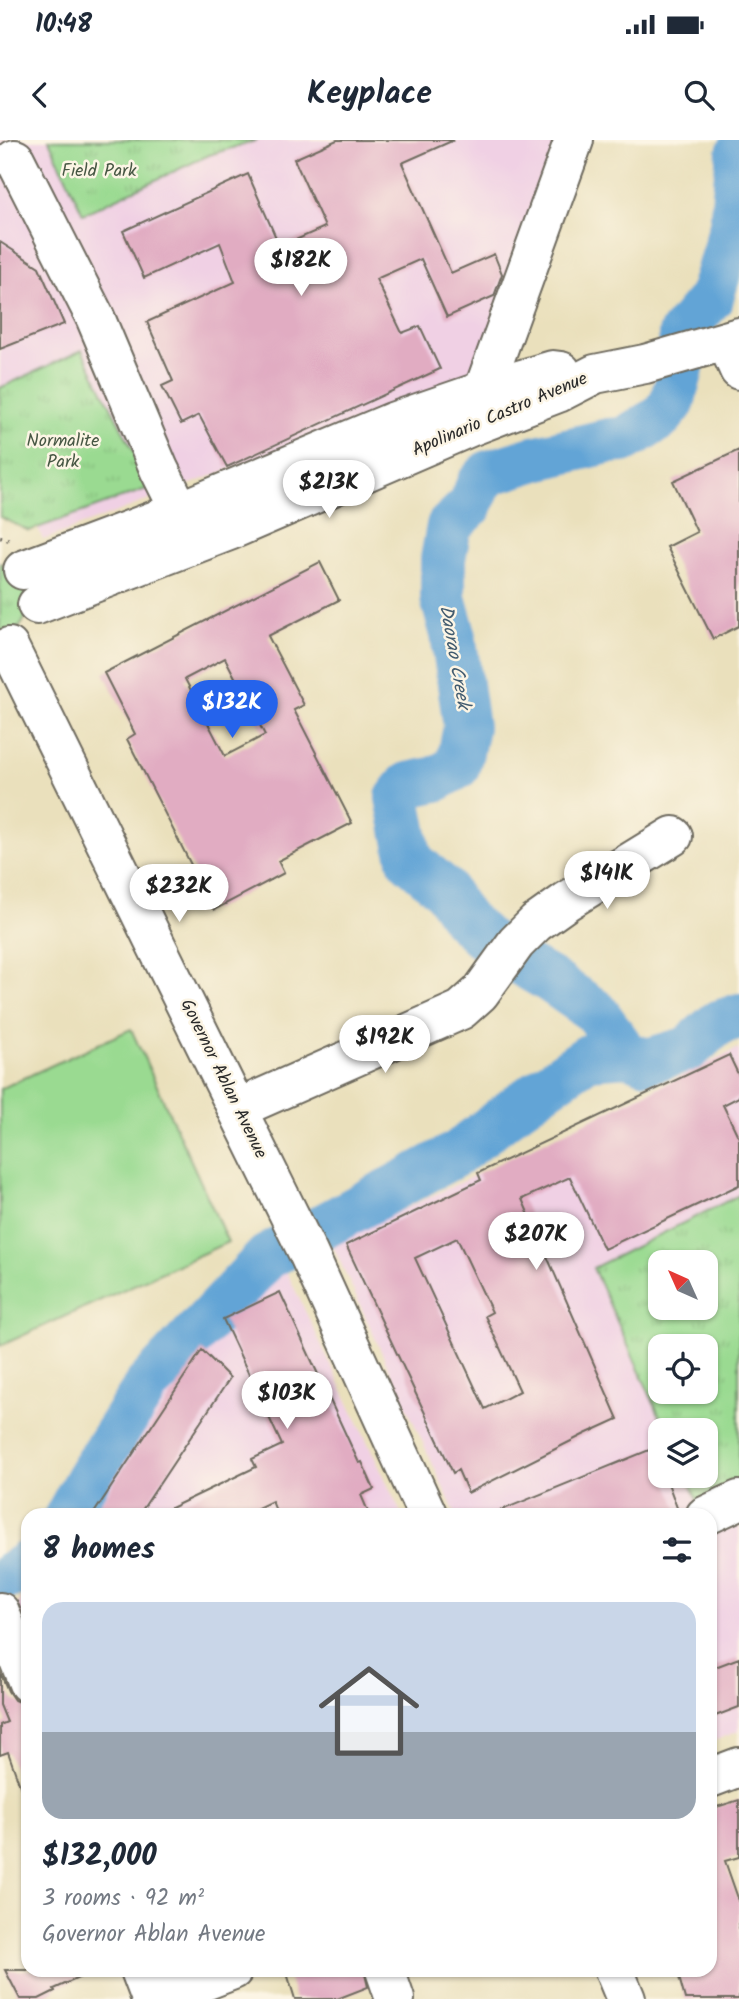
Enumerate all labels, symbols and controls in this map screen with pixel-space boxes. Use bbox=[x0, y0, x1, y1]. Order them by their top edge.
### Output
text: 10:48 bbox=[35, 4, 92, 46]
text: Keyplace bbox=[307, 69, 432, 120]
icon: back bbox=[21, 76, 59, 114]
icon: search bbox=[680, 76, 718, 114]
park label: Field Park bbox=[61, 157, 137, 186]
pin: $182K bbox=[252, 239, 350, 298]
text: $182K bbox=[270, 243, 332, 279]
street label: Apolinario Castro Avenue bbox=[408, 365, 592, 465]
park label: Normalite Park bbox=[27, 427, 99, 477]
pin: $213K bbox=[280, 460, 378, 520]
text: $213K bbox=[299, 465, 359, 501]
water label: Daorao Creek bbox=[430, 603, 478, 714]
pin: $132K bbox=[183, 680, 281, 740]
text: $132K bbox=[202, 685, 262, 721]
pin: $141K bbox=[558, 852, 656, 911]
text: $141K bbox=[580, 856, 634, 892]
pin: $232K bbox=[130, 864, 228, 924]
text: $232K bbox=[146, 869, 212, 905]
street label: Governor Ablan Avenue bbox=[172, 994, 274, 1164]
pin: $192K bbox=[336, 1016, 434, 1075]
text: $192K bbox=[355, 1020, 415, 1056]
pin: $207K bbox=[487, 1212, 585, 1272]
text: $207K bbox=[504, 1217, 568, 1253]
north arrow bbox=[648, 1250, 718, 1320]
map controls bbox=[648, 1250, 718, 1488]
button: locate bbox=[648, 1334, 718, 1404]
pin: $103K bbox=[238, 1372, 336, 1431]
text: $103K bbox=[258, 1376, 316, 1412]
button: layers bbox=[648, 1418, 718, 1488]
text: 8 homes bbox=[42, 1526, 155, 1574]
icon: filters bbox=[658, 1531, 696, 1569]
icon: home bbox=[306, 1648, 432, 1774]
text: $132,000 bbox=[42, 1833, 157, 1881]
text: 3 rooms · 92 m² bbox=[42, 1881, 204, 1917]
text: Governor Ablan Avenue bbox=[42, 1917, 265, 1953]

